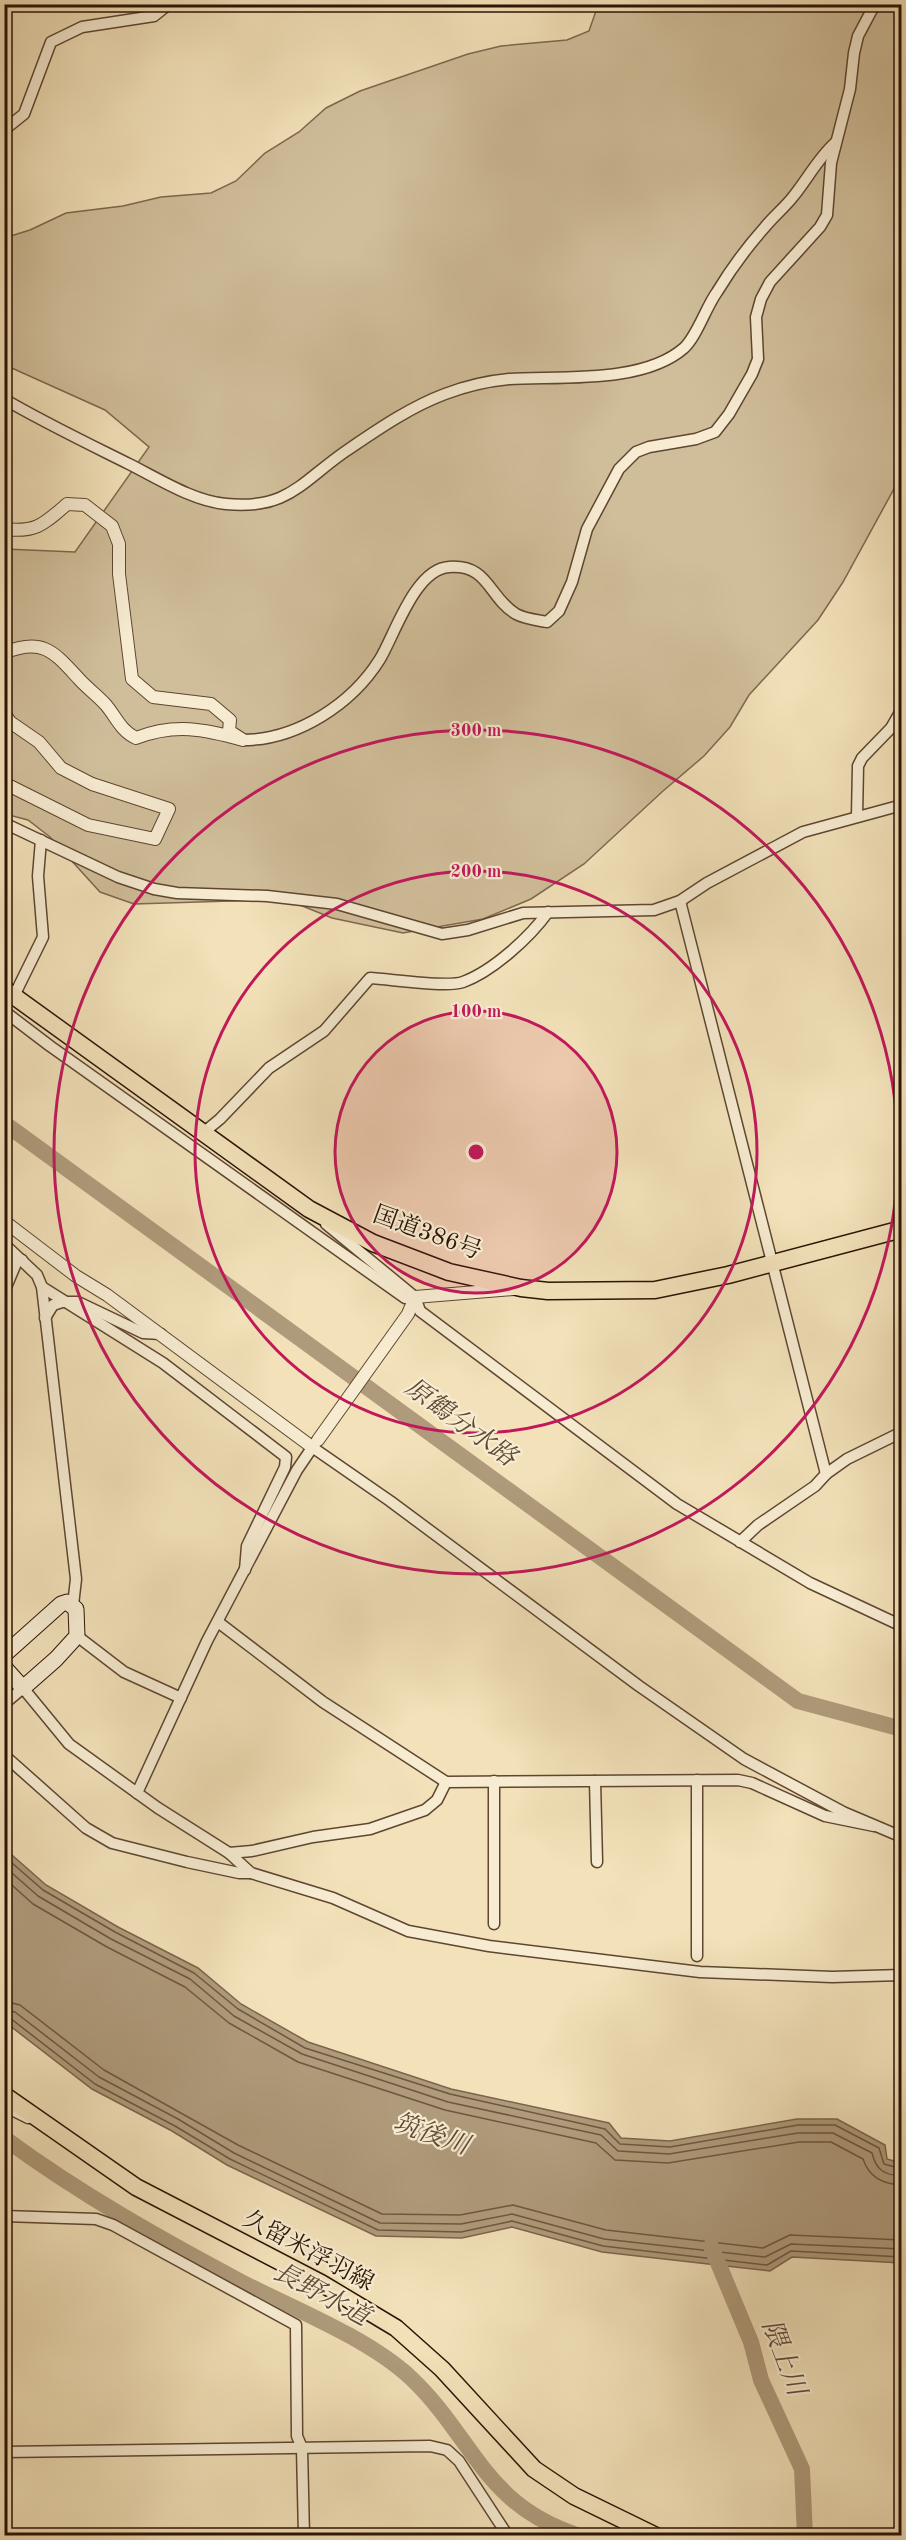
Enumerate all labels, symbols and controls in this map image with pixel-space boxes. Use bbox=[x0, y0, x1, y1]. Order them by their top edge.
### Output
text: 300 m bbox=[451, 722, 501, 740]
text: 200 m bbox=[451, 863, 501, 881]
text: 100 m bbox=[451, 1003, 501, 1021]
centre of rings bbox=[466, 1142, 486, 1162]
street label: 国道386号 bbox=[369, 1200, 486, 1265]
water label: 原鶴分水路 bbox=[400, 1373, 523, 1473]
water label: 筑後川 bbox=[390, 2108, 476, 2161]
street label: 久留米浮羽線 bbox=[239, 2205, 379, 2296]
water label: 長野水道 bbox=[269, 2257, 377, 2333]
water label: 隈上川 bbox=[757, 2316, 812, 2402]

